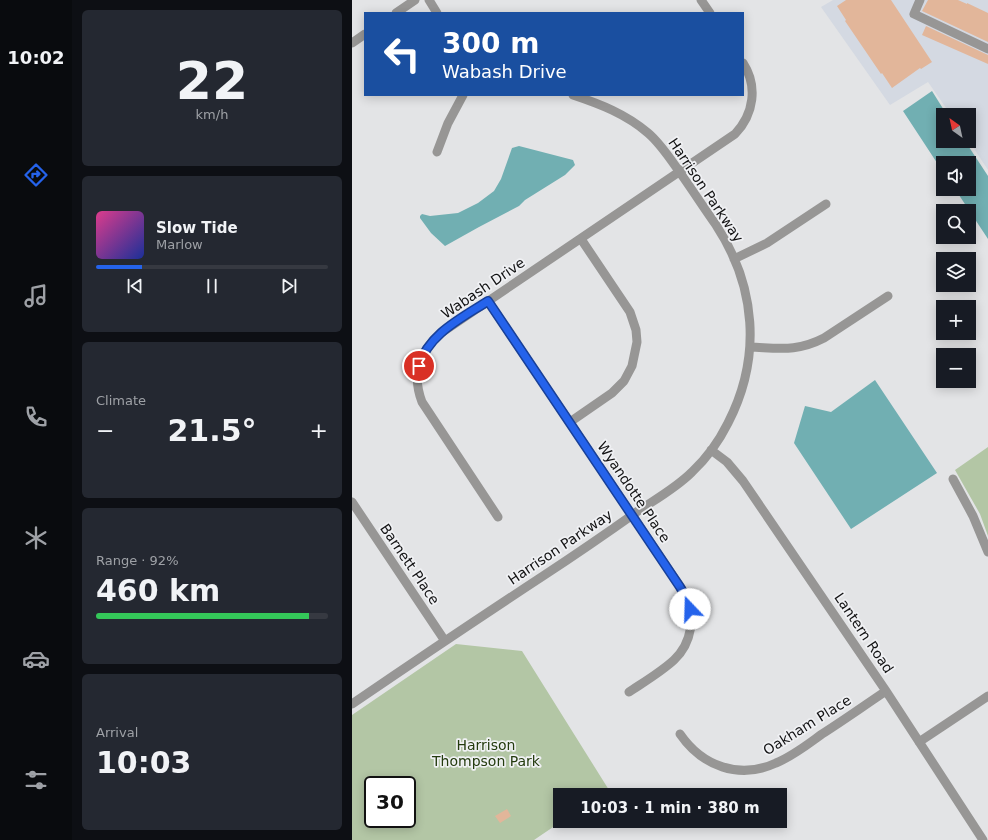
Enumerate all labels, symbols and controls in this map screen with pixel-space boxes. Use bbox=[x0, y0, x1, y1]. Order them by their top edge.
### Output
text: 300 m bbox=[442, 27, 539, 60]
icon: left bbox=[376, 28, 428, 80]
text: 10:02 bbox=[7, 47, 65, 68]
text: 22 bbox=[176, 51, 248, 111]
text: Wabash Drive bbox=[442, 61, 567, 82]
text: km/h bbox=[196, 107, 228, 122]
north arrow bbox=[936, 108, 976, 148]
map controls bbox=[936, 108, 976, 388]
street label: Harrison Parkway bbox=[665, 135, 747, 245]
button: sound bbox=[936, 156, 976, 196]
icon: directions bbox=[22, 161, 50, 189]
button: search bbox=[936, 204, 976, 244]
text: Slow Tide bbox=[156, 219, 238, 237]
text: Marlow bbox=[156, 237, 203, 252]
button: layers bbox=[936, 252, 976, 292]
street label: Wabash Drive bbox=[438, 254, 528, 322]
icon: previous bbox=[124, 275, 146, 297]
icon: pause bbox=[201, 275, 223, 297]
icon: next bbox=[278, 275, 300, 297]
icon: music bbox=[22, 282, 50, 310]
button: + bbox=[936, 300, 976, 340]
button: − bbox=[936, 348, 976, 388]
pin bbox=[402, 349, 436, 383]
icon: arrive bbox=[408, 355, 430, 377]
text: Climate bbox=[96, 393, 146, 408]
icon: phone bbox=[22, 403, 50, 431]
text: 21.5° bbox=[167, 413, 257, 448]
text: − bbox=[96, 418, 114, 443]
text: + bbox=[310, 418, 328, 443]
street label: Wyandotte Place bbox=[594, 439, 674, 545]
street label: Harrison Parkway bbox=[505, 506, 615, 588]
street label: Barnett Place bbox=[377, 521, 443, 607]
icon: climate bbox=[22, 524, 50, 552]
text: Range · 92% bbox=[96, 553, 179, 568]
text: 460 km bbox=[96, 573, 220, 608]
position arrow bbox=[669, 588, 711, 630]
street label: Lantern Road bbox=[831, 590, 897, 676]
icon: car bbox=[22, 645, 50, 673]
street label: Oakham Place bbox=[760, 692, 854, 758]
text: Arrival bbox=[96, 725, 138, 740]
park label: Harrison Thompson Park bbox=[431, 737, 541, 769]
text: 10:03 bbox=[96, 745, 192, 780]
icon: filters bbox=[22, 766, 50, 794]
speed limit sign: 30 bbox=[364, 776, 416, 828]
text: 10:03 · 1 min · 380 m bbox=[580, 799, 760, 817]

